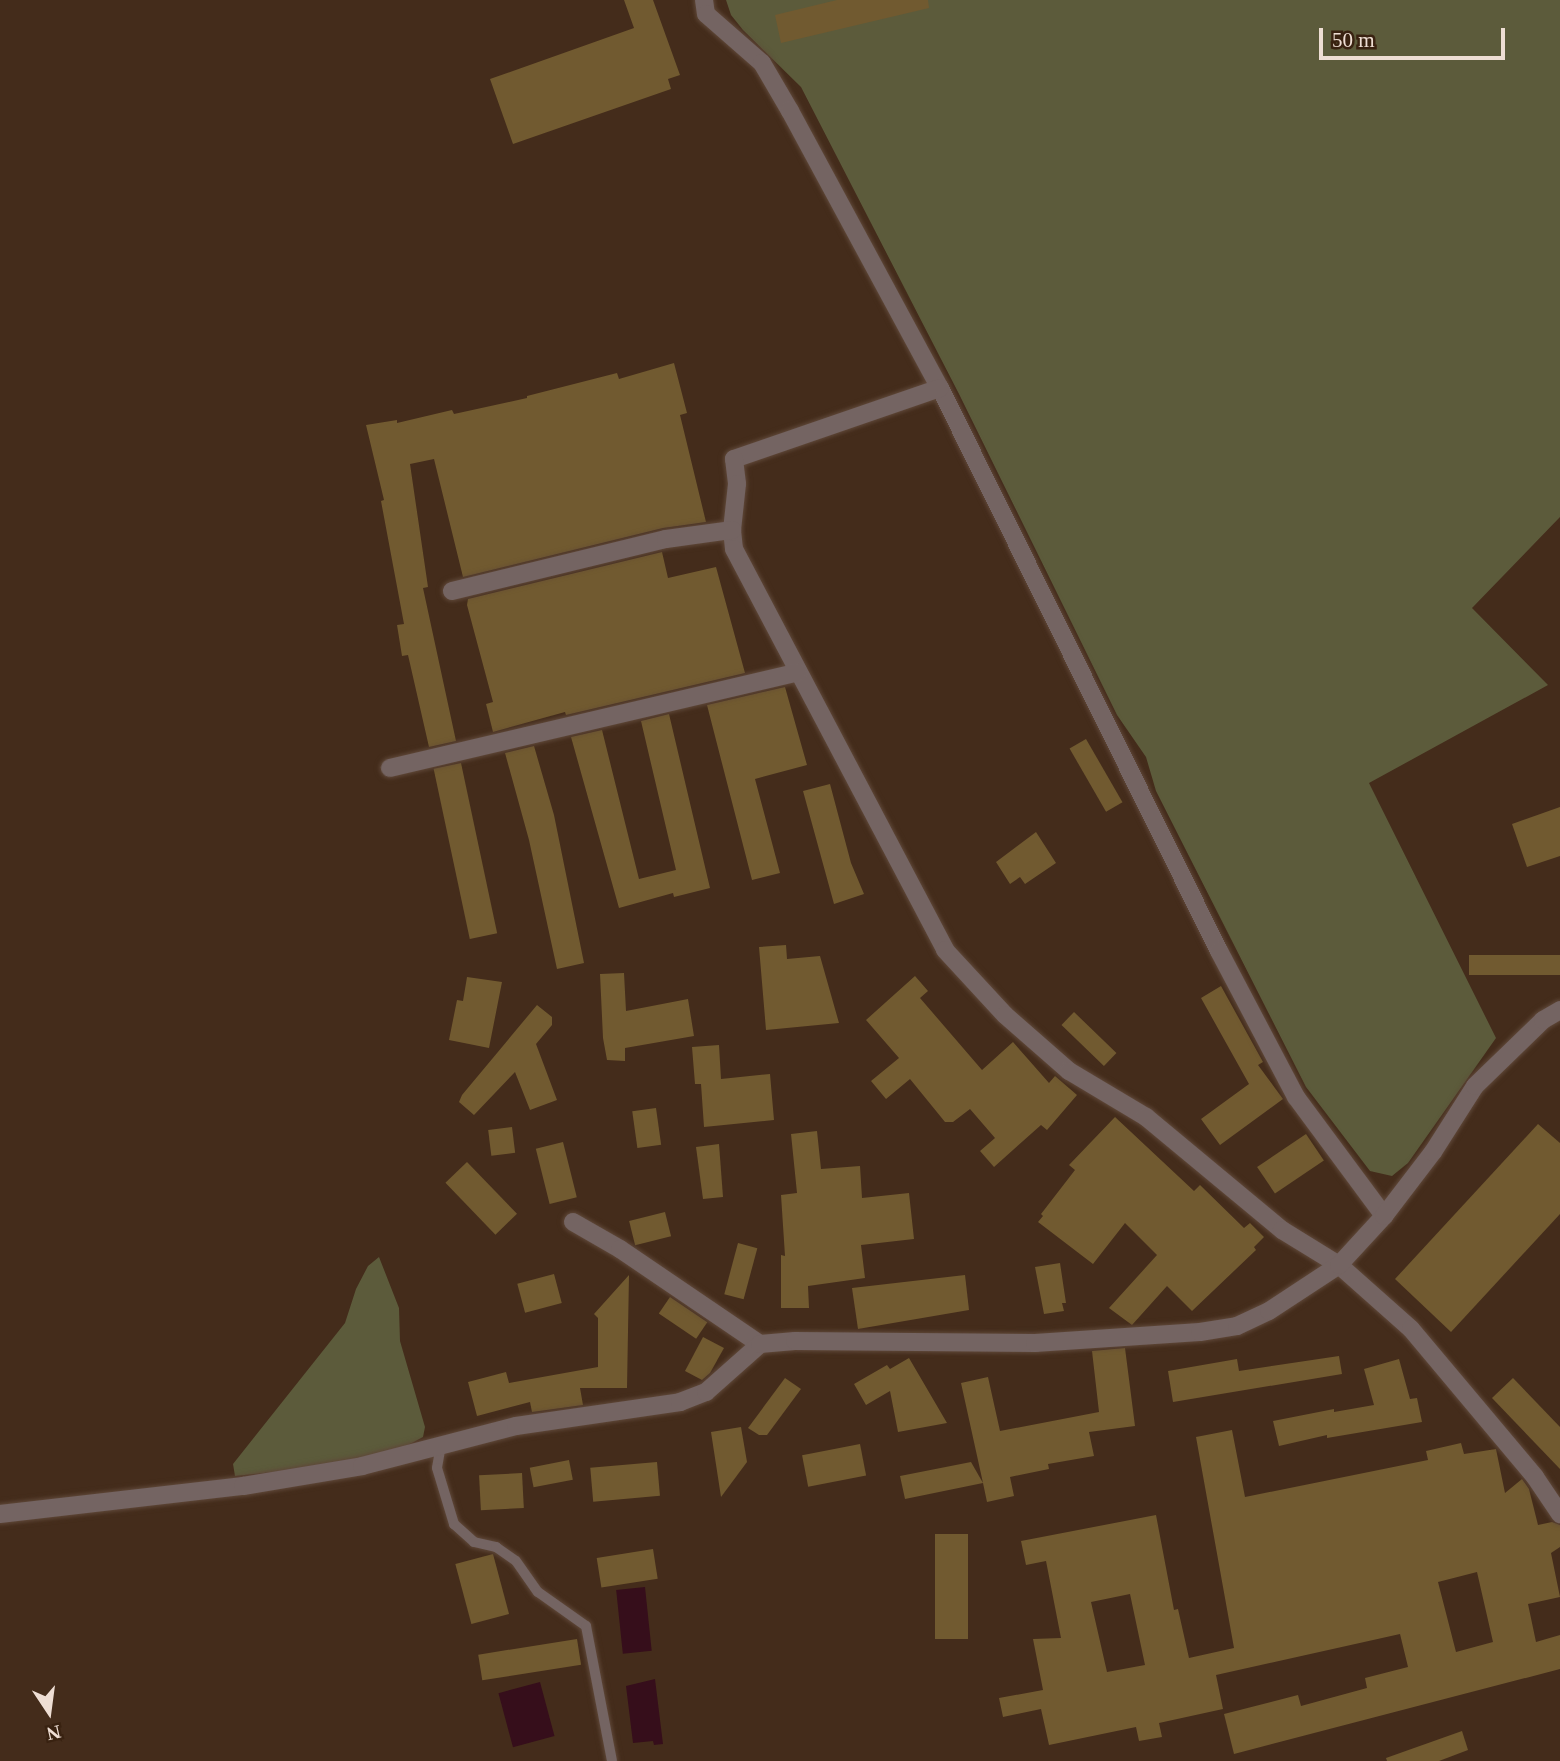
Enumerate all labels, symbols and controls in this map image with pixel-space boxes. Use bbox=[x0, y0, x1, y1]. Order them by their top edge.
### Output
scale bar bbox=[1322, 14, 1508, 58]
text: 50 m bbox=[1332, 28, 1375, 52]
north arrow bbox=[14, 1677, 84, 1747]
text: N bbox=[45, 1721, 63, 1745]

